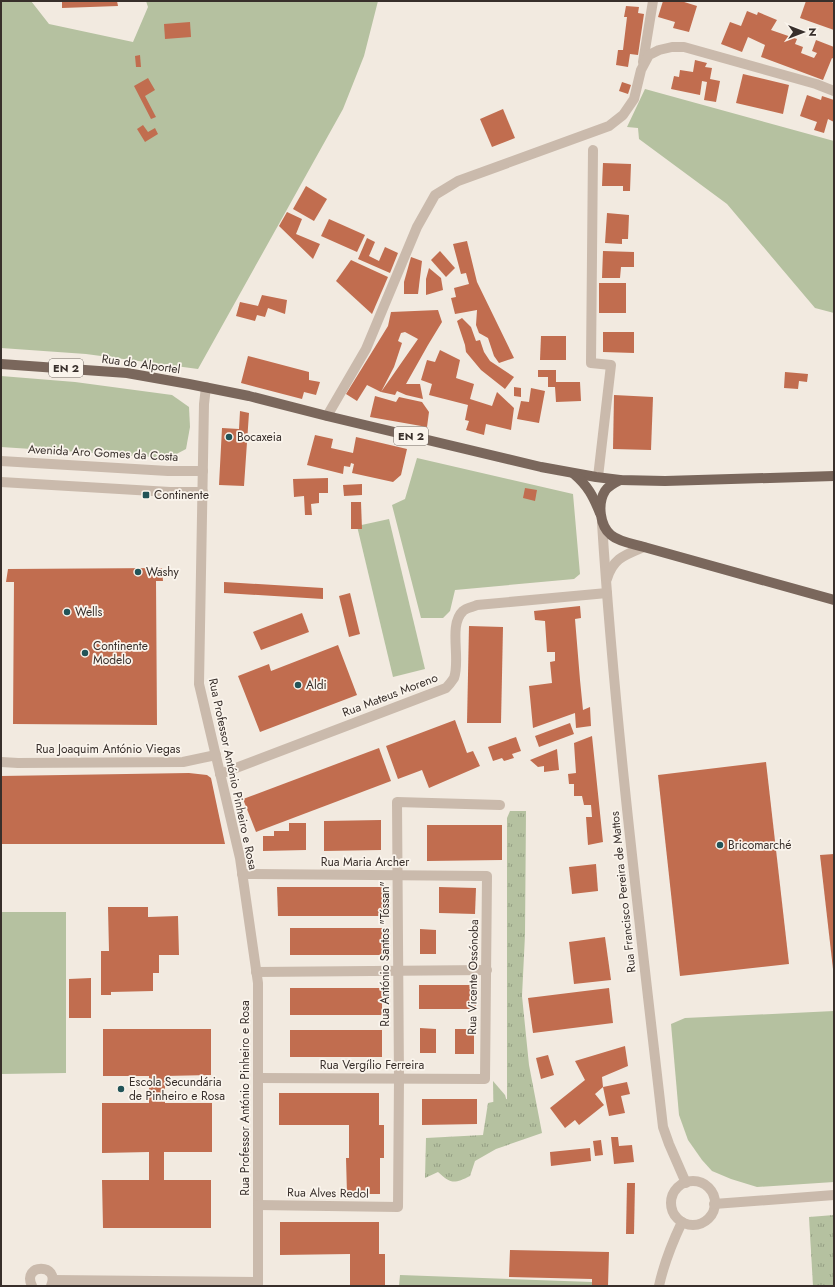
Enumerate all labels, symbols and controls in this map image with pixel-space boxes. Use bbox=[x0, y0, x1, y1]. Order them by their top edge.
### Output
north arrow bbox=[783, 12, 823, 52]
text: N bbox=[805, 28, 821, 36]
street label: Rua do Alportel bbox=[100, 350, 182, 378]
road number: EN 2 bbox=[49, 359, 83, 377]
road number: EN 2 bbox=[394, 427, 428, 445]
place label: Bocaxeia bbox=[237, 428, 282, 446]
marker: Bocaxeia bbox=[224, 432, 234, 442]
street label: Avenida Aro Gomes da Costa bbox=[27, 440, 179, 466]
place label: Continente bbox=[154, 486, 209, 504]
marker: Continente bbox=[141, 490, 151, 500]
place label: Washy bbox=[146, 563, 180, 581]
marker: Washy bbox=[133, 567, 143, 577]
place label: Wells bbox=[75, 603, 103, 621]
marker: Wells bbox=[62, 607, 72, 617]
place label: Continente Modelo bbox=[93, 637, 148, 669]
marker: Continente Modelo bbox=[80, 648, 90, 658]
street label: Rua Mateus Moreno bbox=[340, 668, 441, 721]
place label: Aldi bbox=[306, 676, 327, 694]
street label: Rua Professor António Pinheiro e Rosa bbox=[204, 677, 262, 872]
marker: Aldi bbox=[293, 680, 303, 690]
street label: Rua Joaquim António Viegas bbox=[36, 740, 181, 758]
street label: Rua Francisco Pereira de Mattos bbox=[606, 810, 640, 974]
place label: Bricomarché bbox=[728, 836, 792, 854]
marker: Bricomarché bbox=[715, 840, 725, 850]
street label: Rua Maria Archer bbox=[321, 853, 410, 871]
street label: Rua António Santos "Tóssan" bbox=[376, 881, 394, 1027]
street label: Rua Vicente Ossónoba bbox=[463, 919, 483, 1035]
street label: Rua Professor António Pinheiro e Rosa bbox=[236, 1000, 254, 1196]
street label: Rua Vergílio Ferreira bbox=[320, 1056, 424, 1074]
place label: Escola Secundária de Pinheiro e Rosa bbox=[129, 1073, 225, 1105]
marker: Escola Secundária de Pinheiro e Rosa bbox=[116, 1084, 126, 1094]
street label: Rua Alves Redol bbox=[287, 1183, 369, 1203]

